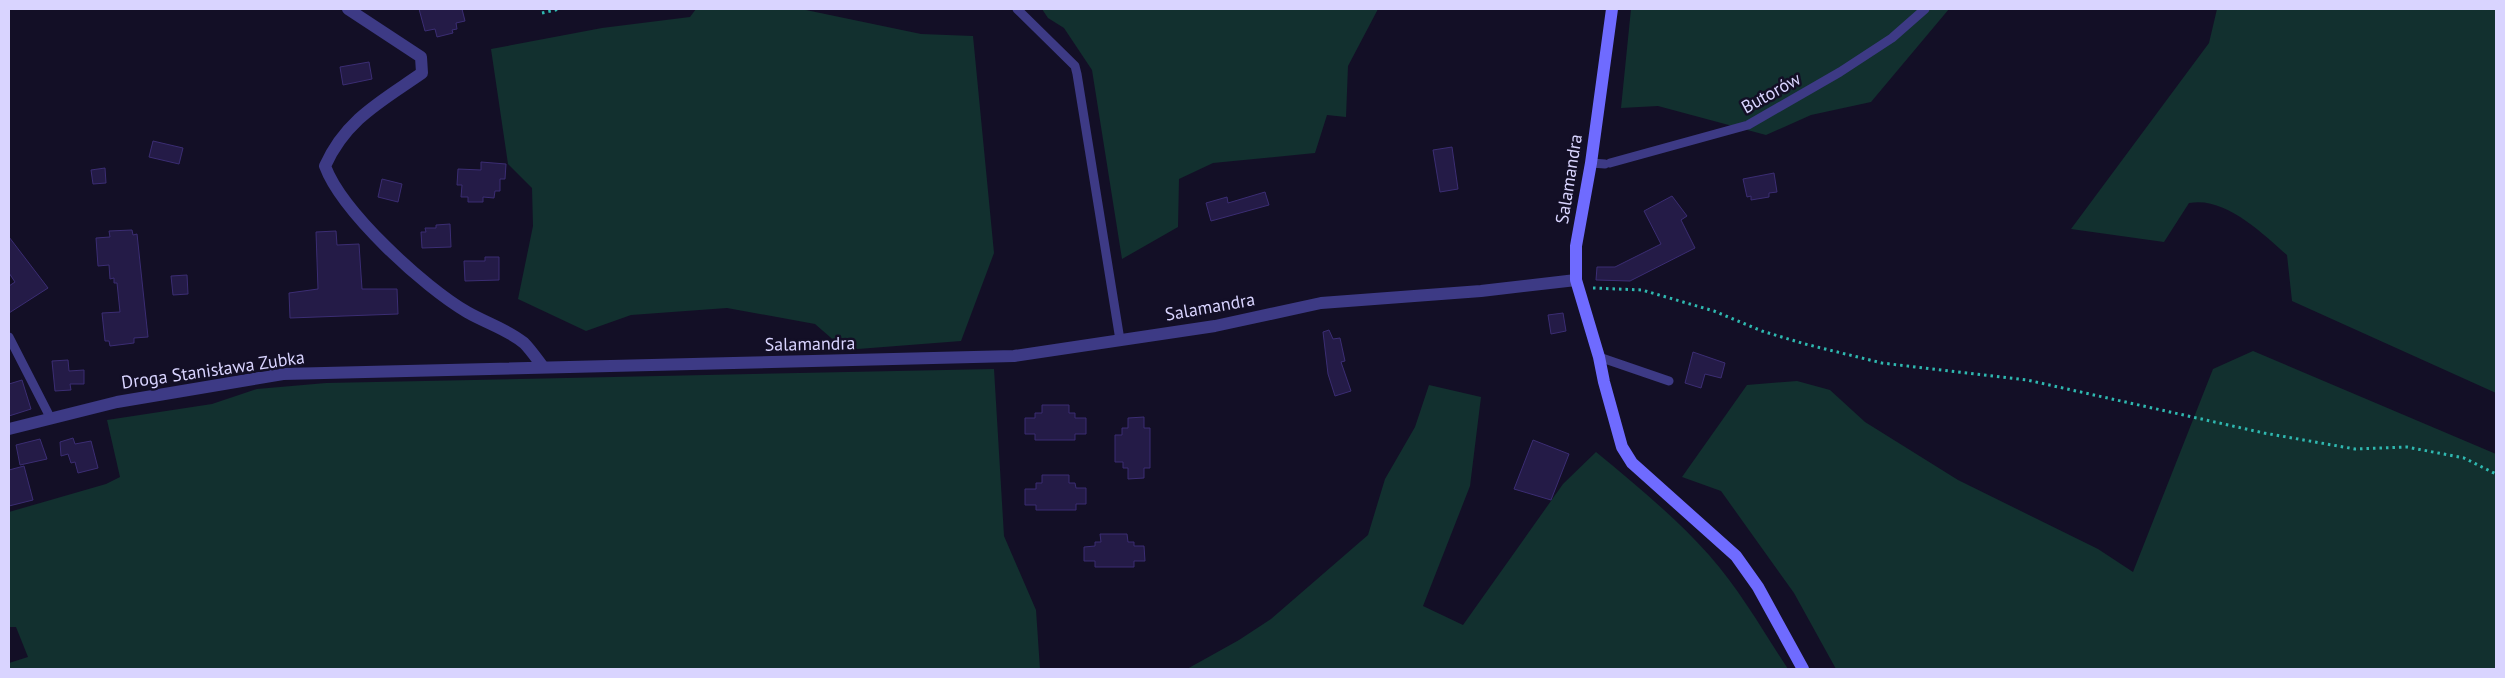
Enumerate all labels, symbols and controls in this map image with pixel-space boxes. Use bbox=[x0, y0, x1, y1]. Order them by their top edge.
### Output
street label: Butorów bbox=[1737, 66, 1805, 118]
street label: Salamandra bbox=[1550, 132, 1587, 226]
street label: Salamandra bbox=[1163, 287, 1257, 326]
street label: Salamandra bbox=[764, 331, 856, 356]
street label: Droga Stanisława Zubka bbox=[120, 345, 306, 394]

